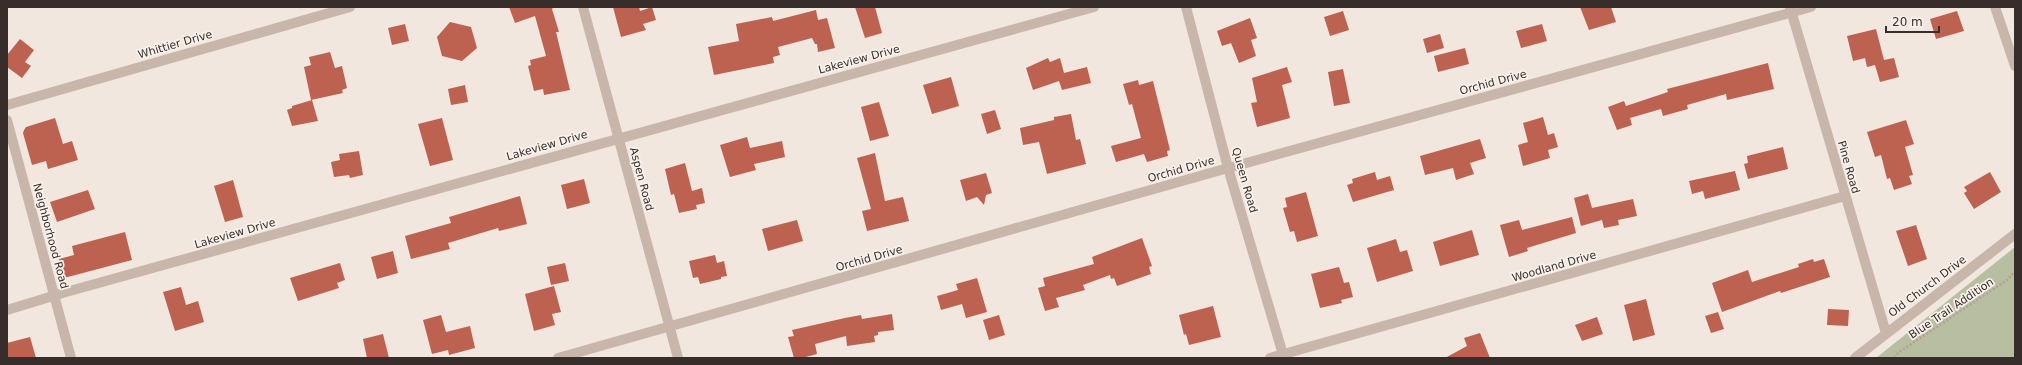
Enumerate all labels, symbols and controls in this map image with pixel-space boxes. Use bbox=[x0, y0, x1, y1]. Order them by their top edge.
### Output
scale bar bbox=[1886, 8, 1939, 34]
text: 20 m bbox=[1892, 15, 1923, 29]
street label: Whittier Drive bbox=[136, 28, 214, 61]
street label: Lakeview Drive bbox=[817, 42, 901, 77]
street label: Orchid Drive bbox=[1458, 67, 1528, 98]
street label: Lakeview Drive bbox=[505, 128, 589, 163]
street label: Pine Road bbox=[1835, 139, 1862, 195]
street label: Aspen Road bbox=[627, 146, 656, 212]
street label: Queen Road bbox=[1229, 146, 1260, 214]
street label: Orchid Drive bbox=[1146, 154, 1216, 185]
street label: Neighborhood Road bbox=[30, 182, 71, 290]
street label: Lakeview Drive bbox=[193, 216, 277, 251]
street label: Orchid Drive bbox=[834, 243, 904, 274]
street label: Woodland Drive bbox=[1510, 248, 1598, 285]
street label: Old Church Drive bbox=[1886, 253, 1969, 320]
street label: Blue Trail Addition bbox=[1907, 275, 1996, 342]

